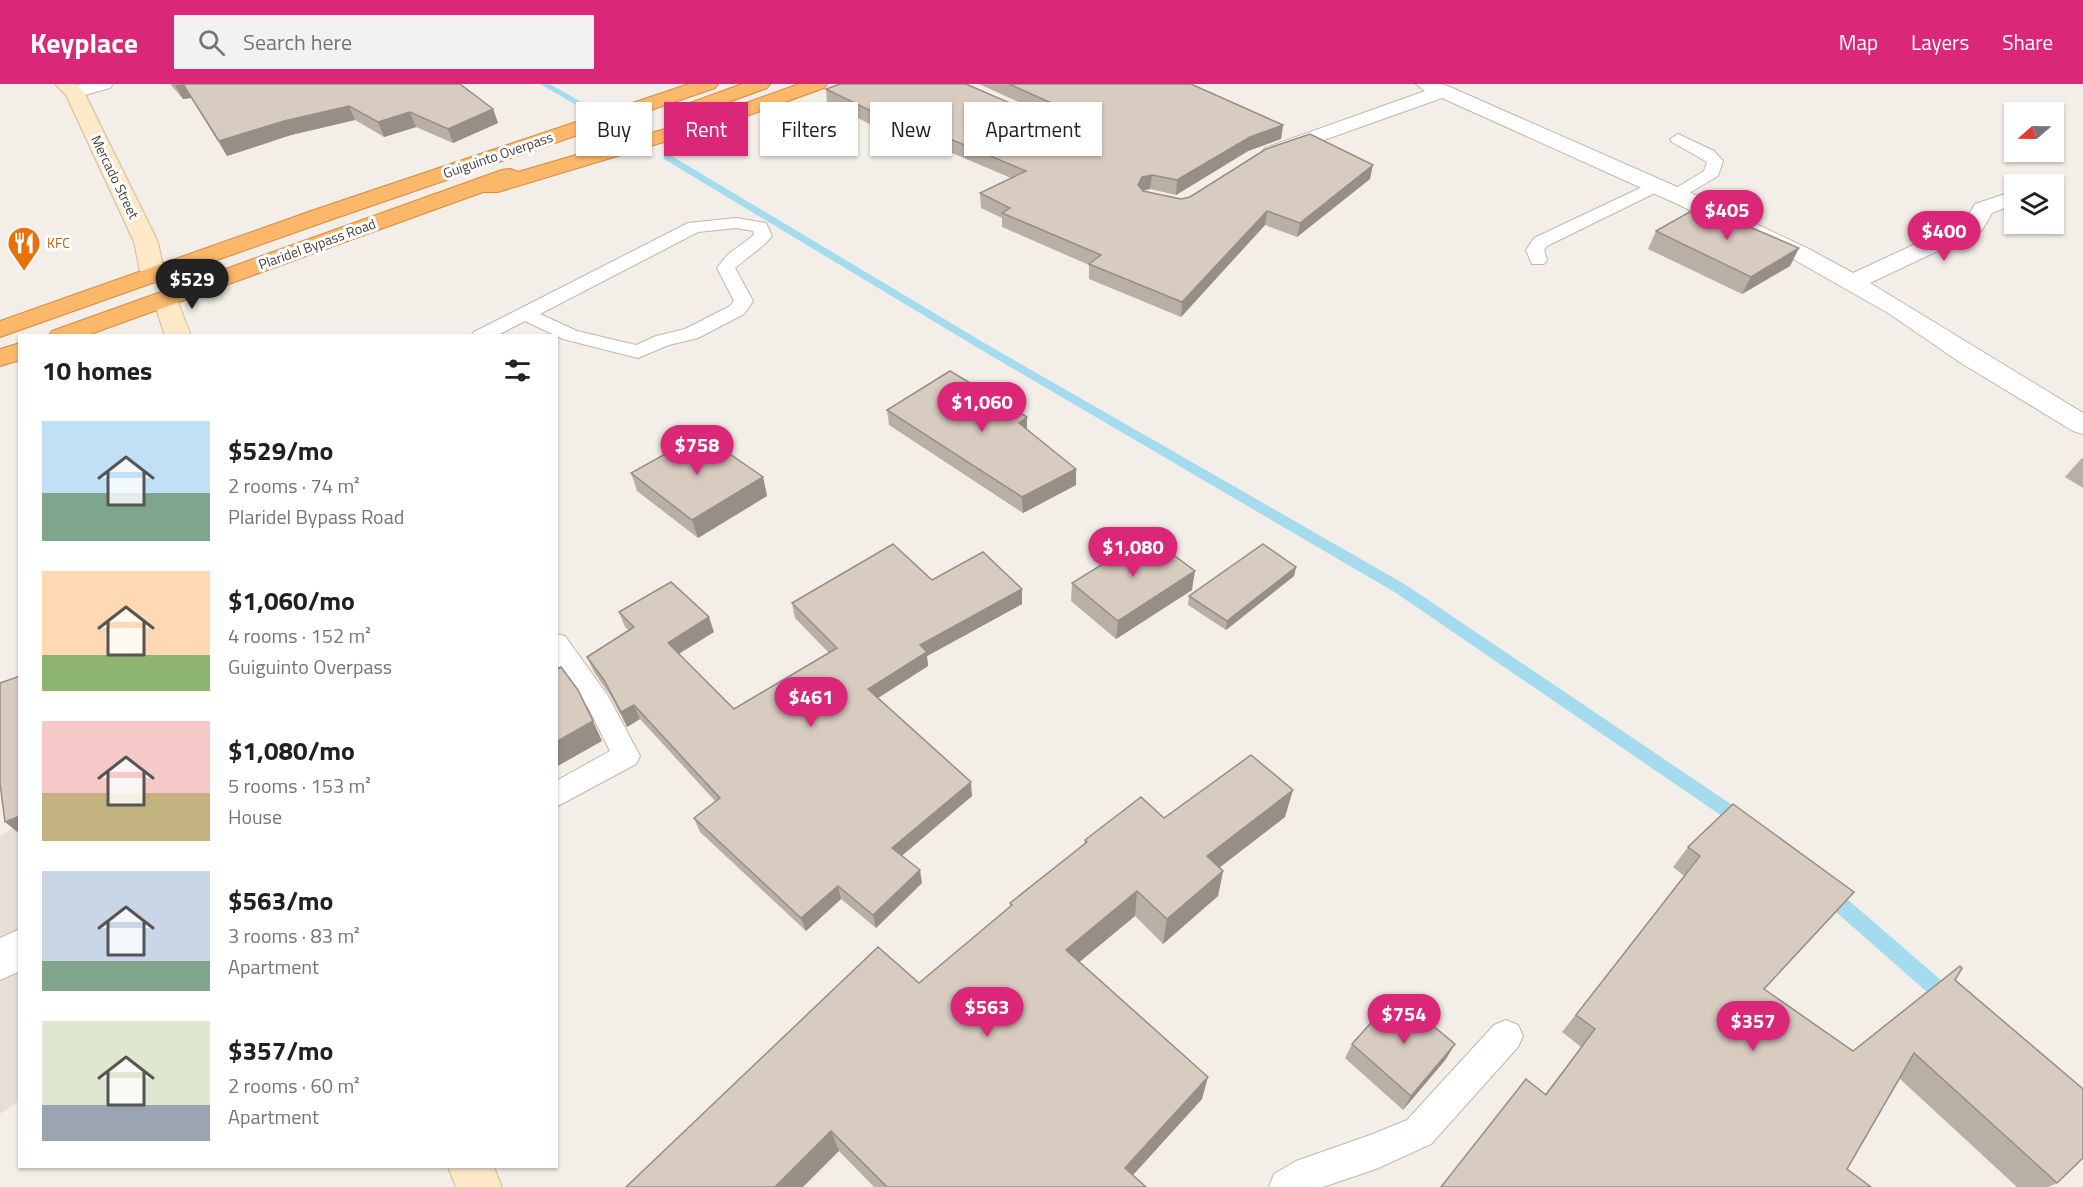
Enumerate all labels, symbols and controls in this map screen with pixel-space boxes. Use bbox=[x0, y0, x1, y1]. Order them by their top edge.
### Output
search box bbox=[174, 15, 594, 69]
text: Keyplace bbox=[30, 21, 138, 64]
text: Search here bbox=[243, 25, 352, 59]
icon: search bbox=[195, 26, 228, 59]
text: Map bbox=[1839, 26, 1878, 58]
text: Layers bbox=[1911, 26, 1969, 58]
text: Share bbox=[2002, 26, 2053, 58]
chip: Buy bbox=[576, 102, 652, 156]
chip: Rent bbox=[664, 102, 748, 156]
chip: Filters bbox=[760, 102, 858, 156]
chip: New bbox=[870, 102, 952, 156]
chip: Apartment bbox=[964, 102, 1102, 156]
north arrow bbox=[2004, 102, 2064, 162]
map controls bbox=[2004, 102, 2064, 234]
street label: Guiguinto Overpass bbox=[440, 126, 556, 183]
street label: Mercado Street bbox=[86, 131, 145, 222]
button: layers bbox=[2004, 174, 2064, 234]
pin: $405 bbox=[1691, 190, 1763, 241]
text: $405 bbox=[1705, 194, 1749, 225]
pin: $400 bbox=[1908, 211, 1980, 262]
street label: Plaridel Bypass Road bbox=[255, 213, 378, 274]
text: $400 bbox=[1922, 215, 1966, 246]
restaurant icon: KFC bbox=[6, 225, 42, 272]
place label: KFC bbox=[47, 232, 70, 253]
pin: $529 bbox=[156, 259, 228, 310]
text: $529 bbox=[170, 263, 214, 294]
text: 10 homes bbox=[42, 351, 152, 390]
icon: filters bbox=[501, 354, 534, 387]
pin: $1,060 bbox=[933, 382, 1031, 433]
text: $1,060 bbox=[951, 386, 1013, 417]
pin: $758 bbox=[661, 425, 733, 476]
text: $758 bbox=[675, 429, 719, 460]
text: $529/mo bbox=[228, 431, 333, 470]
icon: home bbox=[90, 445, 162, 517]
text: 2 rooms · 74 m² bbox=[228, 470, 360, 501]
text: Plaridel Bypass Road bbox=[228, 501, 404, 532]
pin: $1,080 bbox=[1084, 527, 1182, 578]
text: $1,080 bbox=[1102, 531, 1164, 562]
text: $1,060/mo bbox=[228, 581, 355, 620]
icon: home bbox=[90, 595, 162, 667]
text: 4 rooms · 152 m² bbox=[228, 620, 371, 651]
text: Guiguinto Overpass bbox=[228, 651, 392, 682]
pin: $461 bbox=[775, 677, 847, 728]
text: $461 bbox=[789, 681, 833, 712]
text: $1,080/mo bbox=[228, 731, 355, 770]
icon: home bbox=[90, 745, 162, 817]
text: 5 rooms · 153 m² bbox=[228, 770, 371, 801]
text: House bbox=[228, 801, 282, 832]
text: $563/mo bbox=[228, 881, 333, 920]
icon: home bbox=[90, 895, 162, 967]
text: 3 rooms · 83 m² bbox=[228, 920, 360, 951]
text: Apartment bbox=[228, 951, 319, 982]
pin: $563 bbox=[951, 987, 1023, 1038]
text: $563 bbox=[965, 991, 1009, 1022]
pin: $754 bbox=[1368, 994, 1440, 1045]
text: $754 bbox=[1382, 998, 1426, 1029]
pin: $357 bbox=[1717, 1001, 1789, 1052]
text: $357 bbox=[1731, 1005, 1775, 1036]
text: $357/mo bbox=[228, 1031, 333, 1070]
icon: home bbox=[90, 1045, 162, 1117]
text: 2 rooms · 60 m² bbox=[228, 1070, 360, 1101]
text: Apartment bbox=[228, 1101, 319, 1132]

